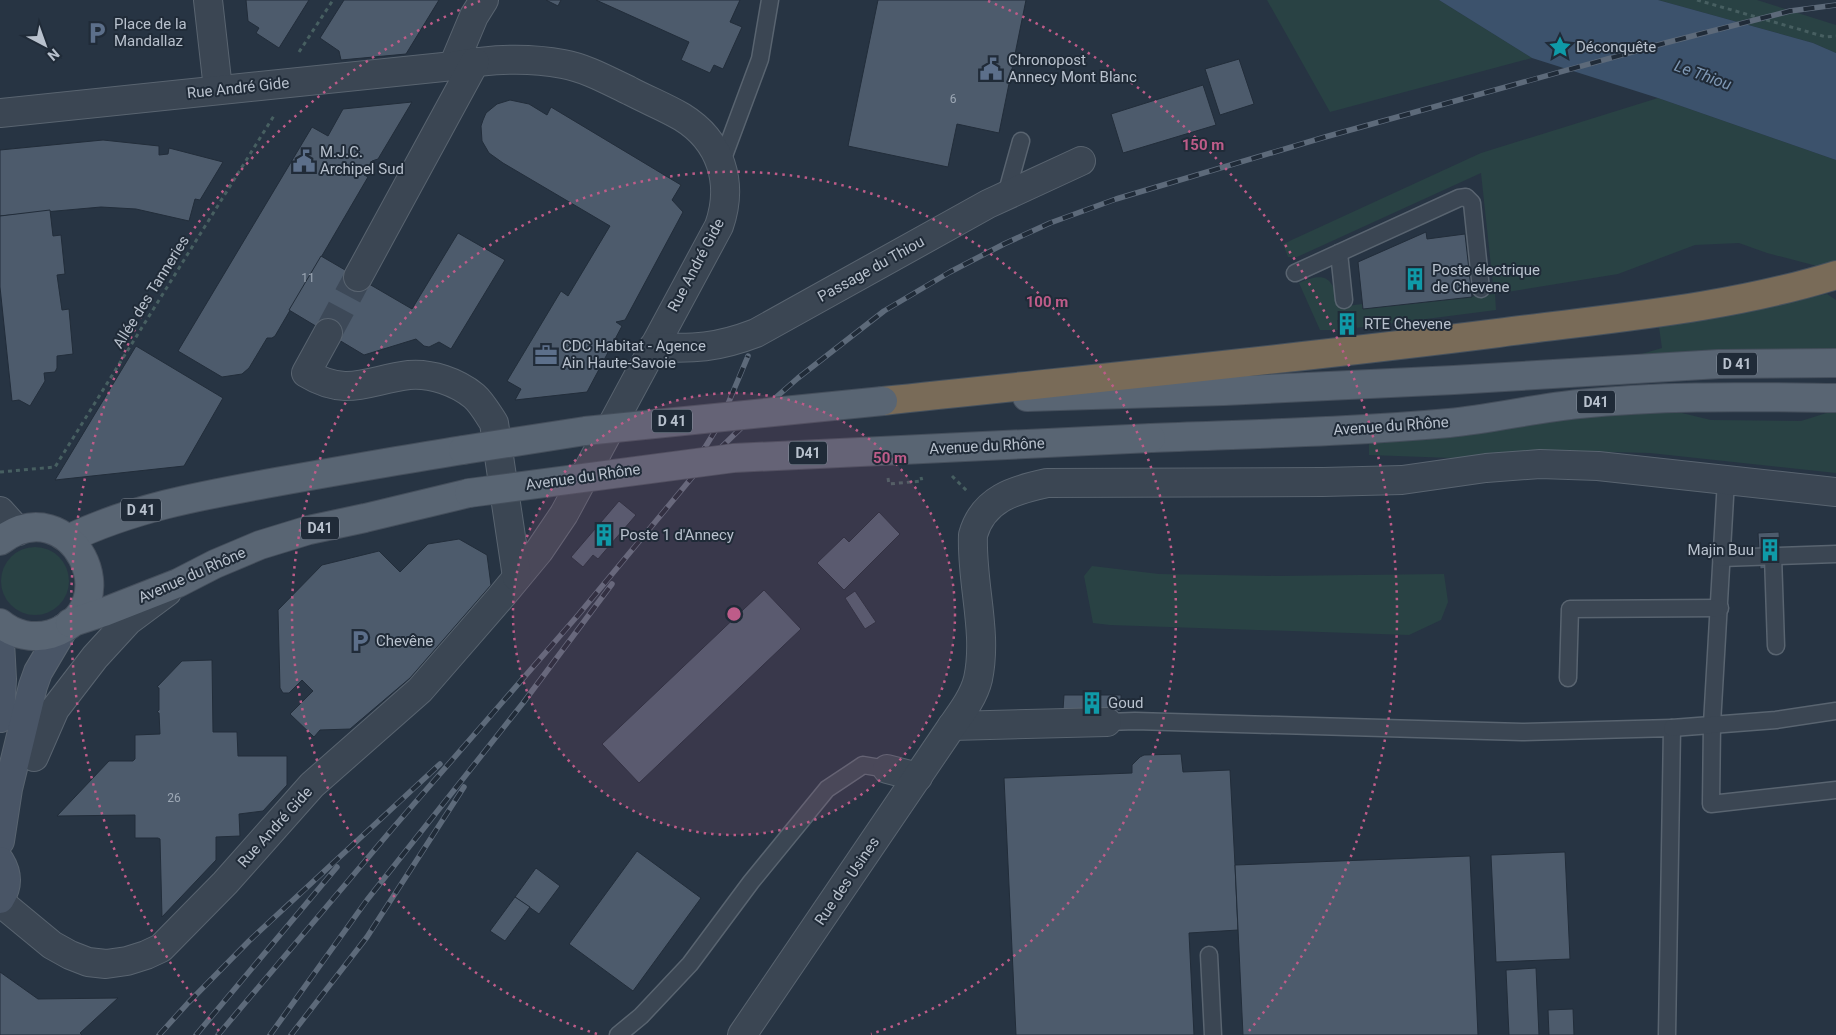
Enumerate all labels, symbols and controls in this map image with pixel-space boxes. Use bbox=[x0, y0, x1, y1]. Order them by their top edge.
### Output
place label: Place de la Mandallaz bbox=[114, 15, 187, 50]
north arrow bbox=[20, 20, 70, 70]
parking icon: Place de la Mandallaz bbox=[84, 20, 110, 46]
place icon: Déconquête bbox=[1547, 34, 1573, 60]
place label: Déconquête bbox=[1576, 38, 1656, 56]
text: N bbox=[45, 46, 63, 64]
place label: Chronopost Annecy Mont Blanc bbox=[1008, 51, 1137, 86]
public building icon: Chronopost Annecy Mont Blanc bbox=[978, 56, 1004, 82]
water label: Le Thiou bbox=[1672, 56, 1734, 94]
street label: Rue André Gide bbox=[186, 74, 290, 102]
house number: 6 bbox=[950, 92, 957, 106]
text: 150 m bbox=[1182, 136, 1224, 154]
place label: M.J.C. Archipel Sud bbox=[320, 143, 404, 178]
public building icon: M.J.C. Archipel Sud bbox=[291, 148, 317, 174]
street label: Rue André Gide bbox=[664, 215, 728, 315]
street label: Allée des Tanneries bbox=[109, 232, 193, 352]
street label: Passage du Thiou bbox=[815, 232, 927, 306]
place label: Poste électrique de Chevene bbox=[1432, 261, 1540, 296]
building icon: Poste électrique de Chevene bbox=[1402, 266, 1428, 292]
house number: 11 bbox=[301, 271, 315, 285]
text: 100 m bbox=[1026, 293, 1068, 311]
building icon: RTE Chevene bbox=[1334, 311, 1360, 337]
place label: RTE Chevene bbox=[1364, 315, 1451, 333]
place label: CDC Habitat - Agence Ain Haute-Savoie bbox=[562, 337, 706, 372]
office icon: CDC Habitat - Agence Ain Haute-Savoie bbox=[533, 342, 559, 368]
road number: D 41 bbox=[1717, 352, 1757, 376]
road number: D41 bbox=[1577, 391, 1615, 414]
road number: D 41 bbox=[652, 410, 692, 432]
street label: Avenue du Rhône bbox=[1333, 413, 1449, 439]
street label: Avenue du Rhône bbox=[929, 434, 1045, 458]
road number: D41 bbox=[789, 442, 827, 464]
text: 50 m bbox=[873, 449, 907, 467]
street label: Avenue du Rhône bbox=[525, 460, 641, 494]
road number: D 41 bbox=[121, 498, 161, 522]
road number: D41 bbox=[301, 516, 339, 540]
building icon: Poste 1 d'Annecy bbox=[591, 522, 617, 548]
place label: Poste 1 d'Annecy bbox=[620, 526, 734, 544]
building icon: Majin Buu bbox=[1757, 537, 1783, 563]
place label: Majin Buu bbox=[1688, 541, 1754, 559]
street label: Avenue du Rhône bbox=[136, 543, 248, 607]
centre of rings bbox=[725, 605, 743, 623]
parking icon: Chevêne bbox=[347, 628, 373, 654]
place label: Chevêne bbox=[376, 632, 433, 650]
building icon: Goud bbox=[1079, 690, 1105, 716]
place label: Goud bbox=[1108, 694, 1144, 712]
street label: Rue André Gide bbox=[234, 783, 316, 871]
house number: 26 bbox=[167, 791, 181, 805]
street label: Rue des Usines bbox=[811, 834, 883, 928]

